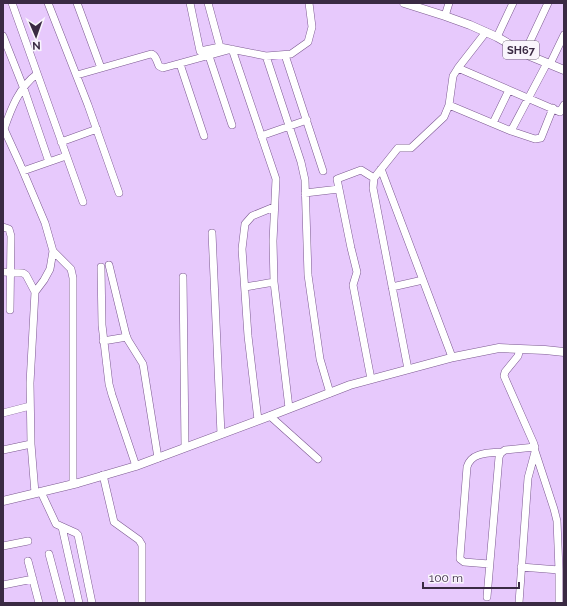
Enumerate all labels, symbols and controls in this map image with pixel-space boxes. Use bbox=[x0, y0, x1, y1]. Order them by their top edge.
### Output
north arrow bbox=[16, 16, 56, 56]
text: N bbox=[32, 39, 41, 52]
road number: SH67 bbox=[503, 41, 539, 59]
scale bar bbox=[423, 564, 519, 590]
text: 100 m bbox=[429, 571, 463, 585]

